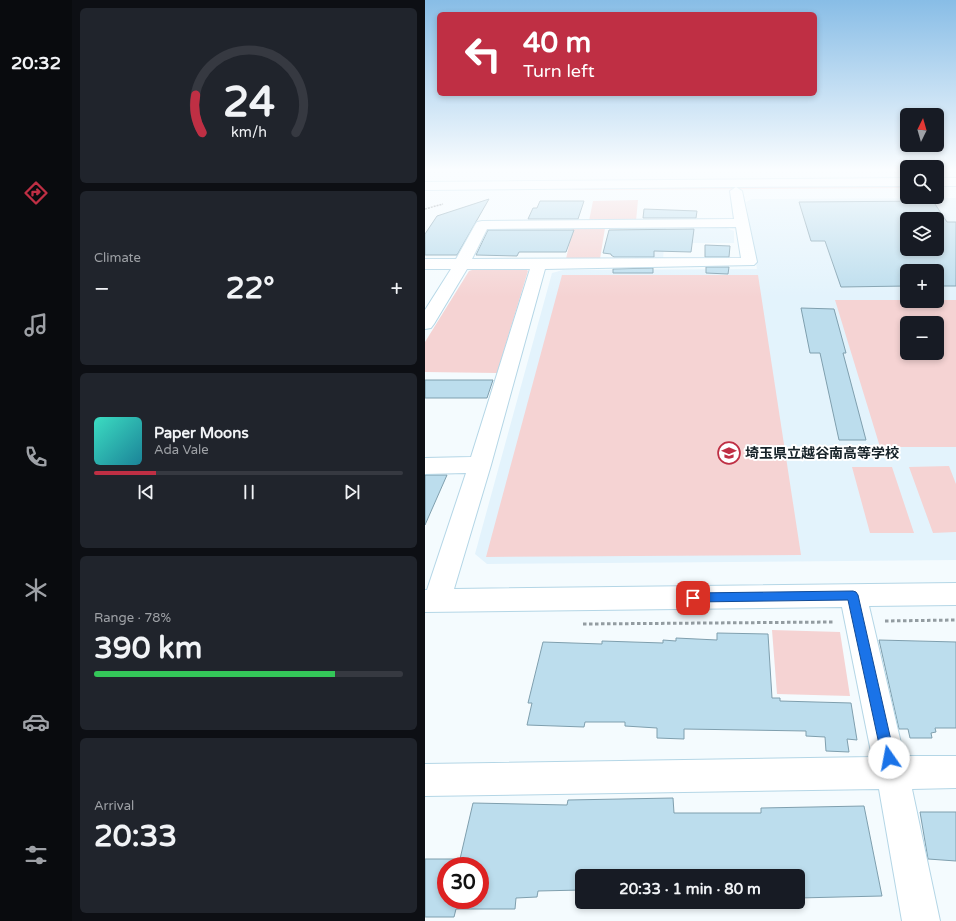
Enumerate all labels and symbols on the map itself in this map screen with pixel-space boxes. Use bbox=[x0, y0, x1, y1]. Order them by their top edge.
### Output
north arrow bbox=[900, 108, 944, 152]
school or university icon: 埼玉県立越谷南高等学校 bbox=[716, 440, 742, 466]
place label: 埼玉県立越谷南高等学校 bbox=[745, 445, 899, 462]
pin bbox=[676, 581, 710, 615]
position arrow bbox=[868, 737, 910, 779]
speed limit sign: 30 bbox=[437, 857, 489, 909]

